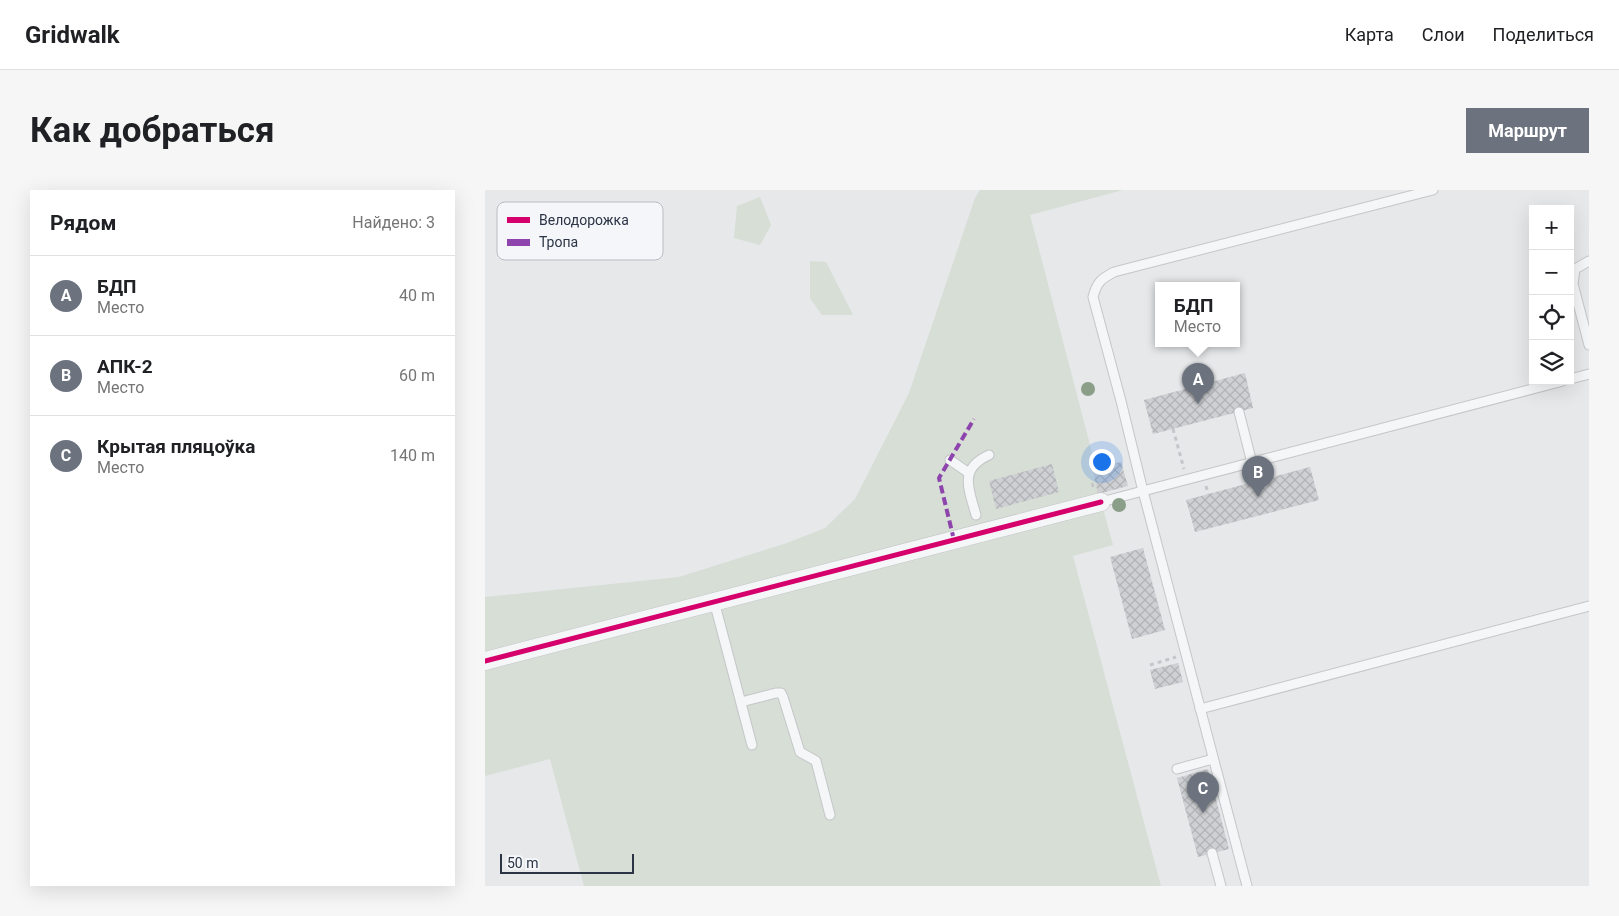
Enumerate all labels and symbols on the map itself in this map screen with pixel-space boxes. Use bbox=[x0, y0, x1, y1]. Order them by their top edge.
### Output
legend bbox=[497, 202, 663, 260]
text: Велодорожка bbox=[539, 212, 629, 228]
text: Тропа bbox=[539, 234, 578, 250]
pin: A bbox=[1182, 363, 1214, 404]
your location bbox=[1089, 449, 1115, 475]
pin: B bbox=[1242, 456, 1274, 497]
pin: C bbox=[1187, 772, 1219, 813]
scale bar bbox=[500, 851, 634, 874]

